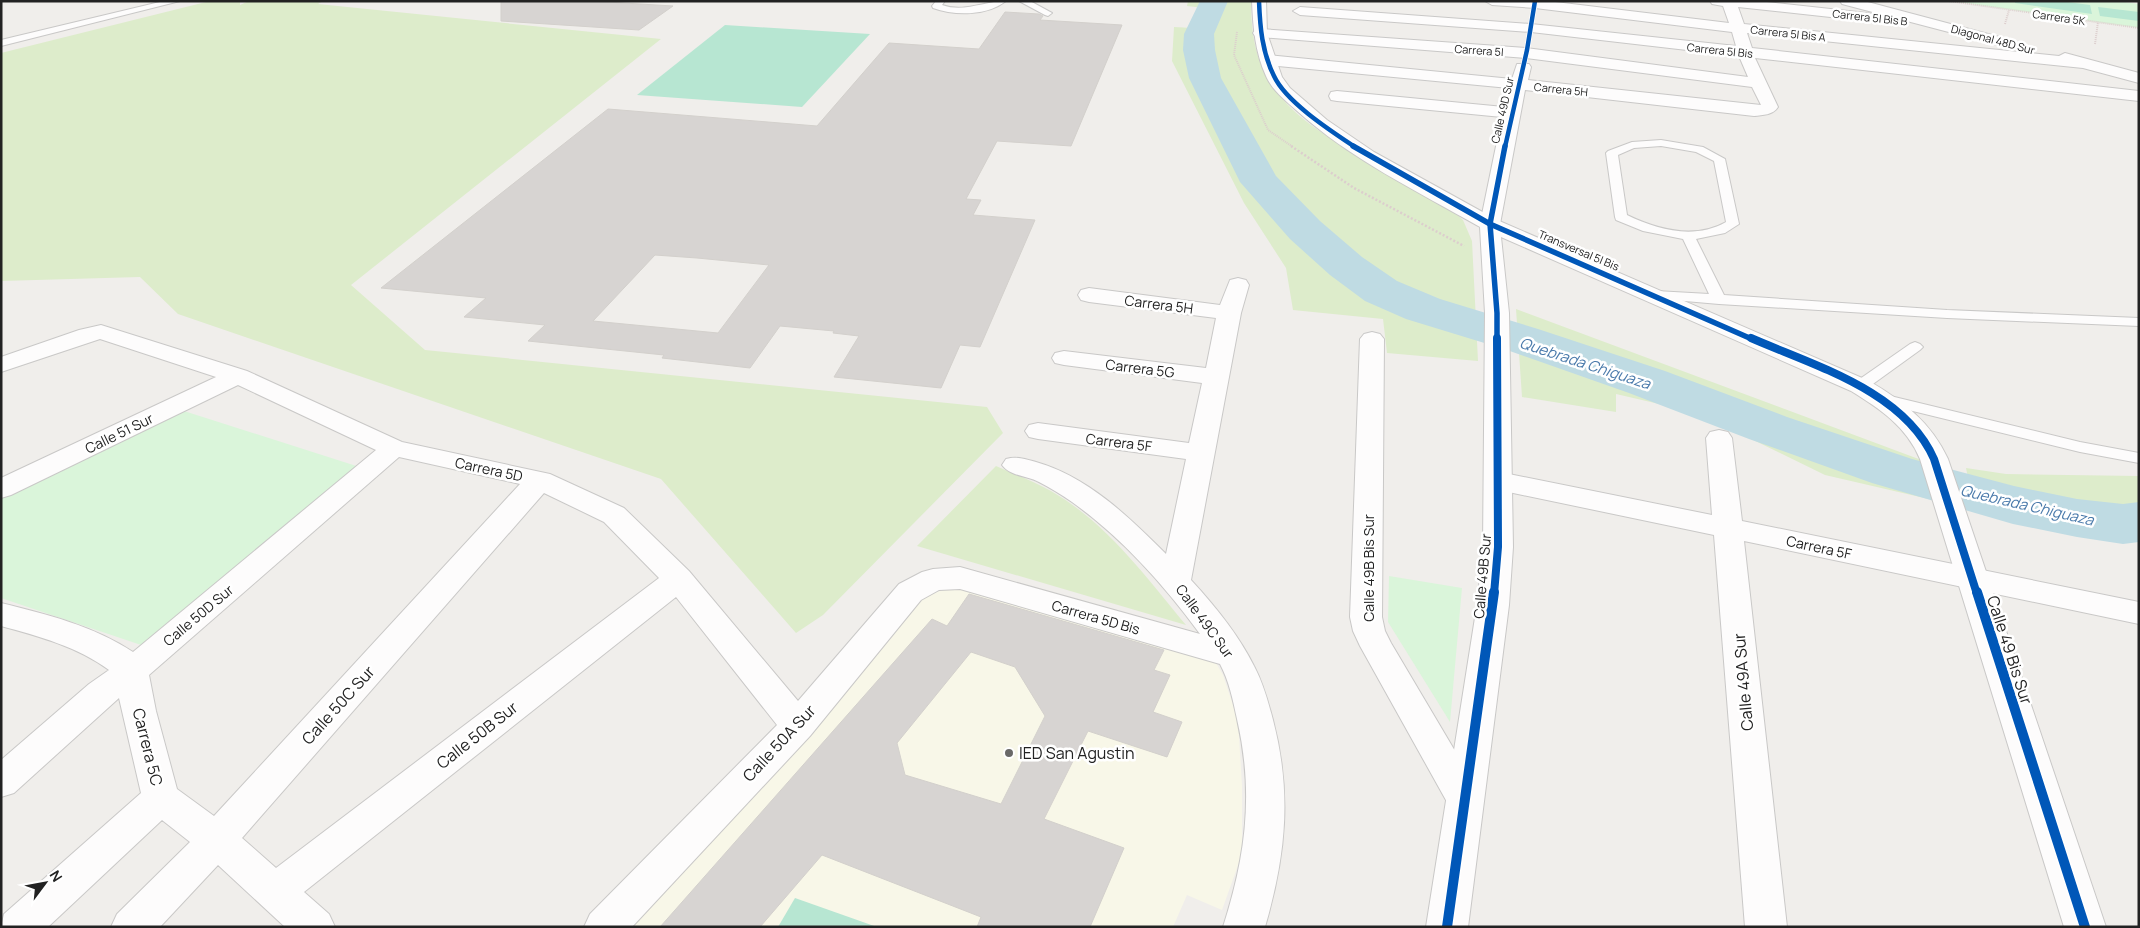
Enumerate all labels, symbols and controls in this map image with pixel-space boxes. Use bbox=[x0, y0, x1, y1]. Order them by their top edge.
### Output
street label: Carrera 5I Bis B bbox=[1832, 6, 1909, 28]
street label: Carrera 5K bbox=[2032, 6, 2087, 28]
street label: Diagonal 48D Sur bbox=[1949, 21, 2037, 57]
street label: Carrera 5I Bis A bbox=[1750, 22, 1826, 44]
street label: Carrera 5I Bis bbox=[1686, 39, 1754, 61]
street label: Carrera 5I bbox=[1454, 41, 1504, 59]
street label: Calle 49D Sur bbox=[1487, 75, 1517, 145]
street label: Carrera 5H bbox=[1533, 79, 1589, 99]
street label: Transversal 5I Bis bbox=[1536, 226, 1622, 274]
street label: Carrera 5H bbox=[1124, 290, 1194, 318]
water label: Quebrada Chiguaza bbox=[1517, 332, 1654, 394]
street label: Carrera 5G bbox=[1104, 354, 1176, 382]
street label: Calle 51 Sur bbox=[82, 408, 156, 458]
street label: Carrera 5F bbox=[1085, 429, 1153, 455]
street label: Carrera 5D bbox=[453, 453, 525, 485]
water label: Quebrada Chiguaza bbox=[1958, 479, 2096, 531]
street label: Calle 49B Bis Sur bbox=[1359, 514, 1378, 622]
street label: Carrera 5F bbox=[1785, 531, 1853, 563]
street label: Calle 49B Sur bbox=[1469, 533, 1495, 619]
street label: Calle 50D Sur bbox=[159, 580, 237, 650]
street label: Calle 49C Sur bbox=[1172, 580, 1238, 662]
street label: Calle 49 Bis Sur bbox=[1982, 593, 2038, 707]
street label: Carrera 5D Bis bbox=[1050, 595, 1142, 639]
street label: Calle 49A Sur bbox=[1728, 632, 1758, 732]
street label: Calle 50C Sur bbox=[297, 661, 379, 749]
street label: Calle 50B Sur bbox=[432, 696, 522, 774]
street label: Calle 50A Sur bbox=[738, 700, 821, 786]
street label: Carrera 5C bbox=[128, 706, 168, 788]
place label: IED San Agustin bbox=[1019, 742, 1134, 764]
marker: IED San Agustin bbox=[1003, 747, 1015, 759]
north arrow bbox=[20, 858, 70, 908]
text: N bbox=[46, 867, 67, 885]

